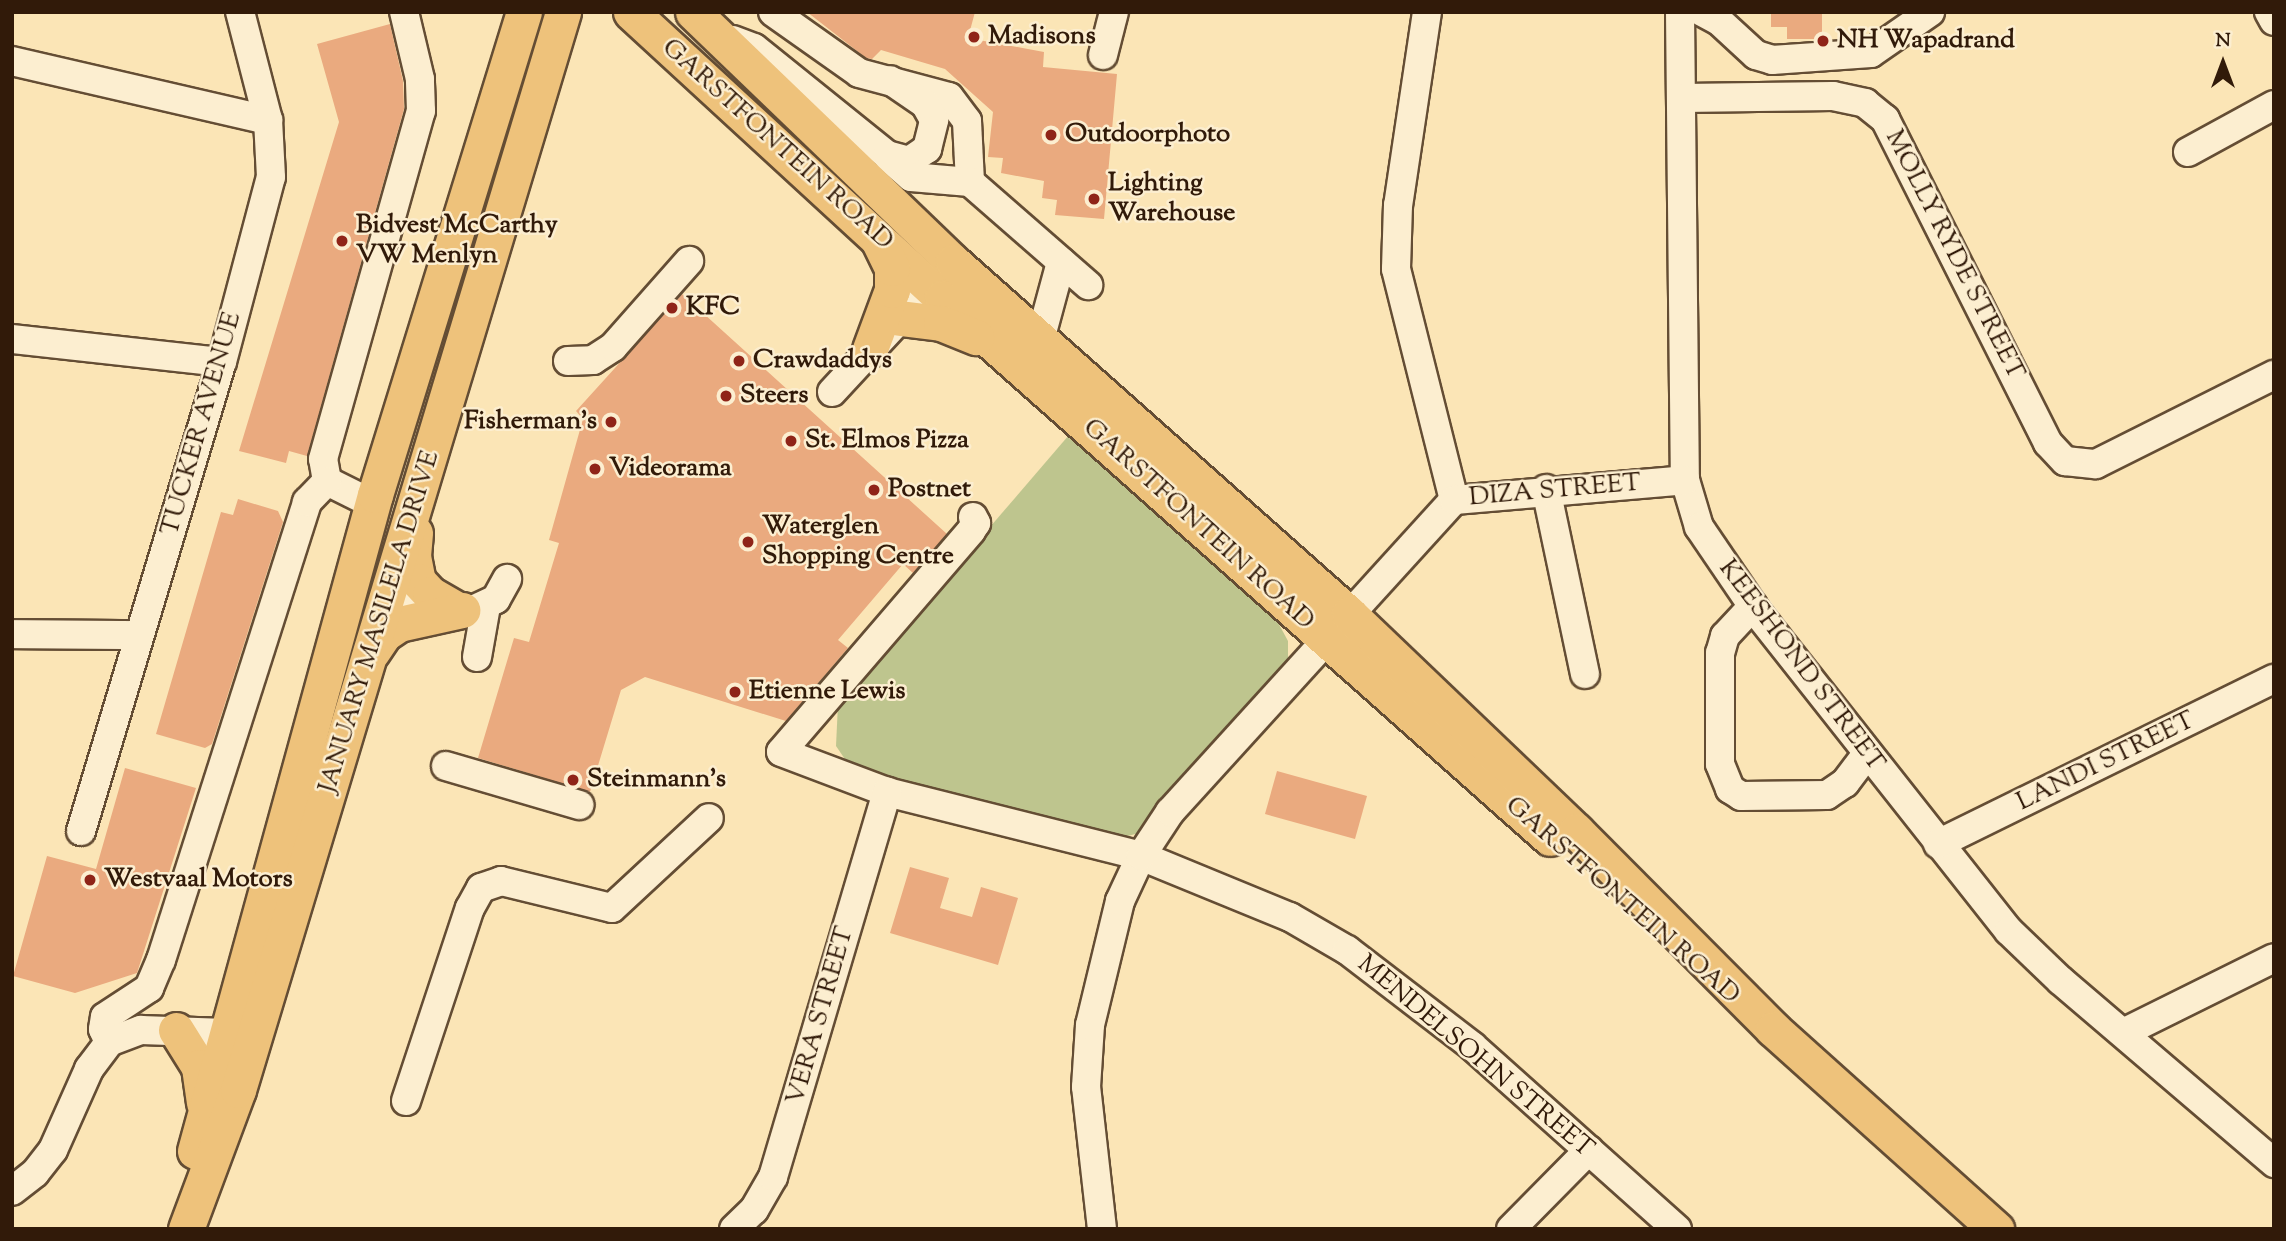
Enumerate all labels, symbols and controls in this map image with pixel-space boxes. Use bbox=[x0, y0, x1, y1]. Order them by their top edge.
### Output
place label: Madisons bbox=[988, 21, 1096, 53]
place label: NH Wapadrand bbox=[1837, 25, 2015, 57]
north arrow bbox=[2188, 28, 2258, 98]
text: N bbox=[2215, 28, 2231, 55]
marker: Madisons bbox=[966, 29, 982, 45]
street label: GARSTFONTEIN ROAD bbox=[655, 33, 899, 257]
marker: NH Wapadrand bbox=[1815, 33, 1831, 49]
place label: Outdoorphoto bbox=[1065, 119, 1230, 151]
street label: MOLLY RYDE STREET bbox=[1877, 125, 2031, 385]
marker: Outdoorphoto bbox=[1043, 127, 1059, 143]
place label: Lighting Warehouse bbox=[1108, 168, 1235, 230]
marker: Lighting Warehouse bbox=[1086, 191, 1102, 207]
place label: Bidvest McCarthy VW Menlyn bbox=[356, 210, 558, 272]
marker: Bidvest McCarthy VW Menlyn bbox=[334, 233, 350, 249]
place label: KFC bbox=[686, 292, 740, 324]
marker: KFC bbox=[664, 300, 680, 316]
street label: TUCKER AVENUE bbox=[155, 309, 249, 539]
place label: Crawdaddys bbox=[753, 345, 892, 377]
marker: Crawdaddys bbox=[731, 353, 747, 369]
place label: Steers bbox=[740, 380, 809, 412]
marker: Steers bbox=[718, 388, 734, 404]
place label: Fisherman's bbox=[464, 406, 597, 438]
street label: GARSTFONTEIN ROAD bbox=[1076, 413, 1320, 637]
marker: Fisherman's bbox=[603, 414, 619, 430]
place label: St. Elmos Pizza bbox=[805, 425, 969, 457]
marker: St. Elmos Pizza bbox=[783, 433, 799, 449]
street label: JANUARY MASILELA DRIVE bbox=[313, 447, 447, 797]
place label: Videorama bbox=[609, 453, 732, 485]
marker: Videorama bbox=[587, 461, 603, 477]
street label: DIZA STREET bbox=[1468, 468, 1642, 514]
place label: Postnet bbox=[888, 474, 971, 506]
marker: Postnet bbox=[866, 482, 882, 498]
place label: Waterglen Shopping Centre bbox=[762, 511, 954, 572]
marker: Waterglen Shopping Centre bbox=[740, 534, 756, 550]
street label: KEESHOND STREET bbox=[1711, 554, 1891, 778]
place label: Etienne Lewis bbox=[749, 676, 906, 708]
marker: Etienne Lewis bbox=[727, 684, 743, 700]
street label: LANDI STREET bbox=[2012, 705, 2200, 819]
place label: Steinmann's bbox=[587, 764, 726, 796]
marker: Steinmann's bbox=[565, 772, 581, 788]
street label: GARSTFONTEIN ROAD bbox=[1498, 791, 1746, 1011]
place label: Westvaal Motors bbox=[104, 864, 293, 896]
marker: Westvaal Motors bbox=[82, 872, 98, 888]
street label: VERA STREET bbox=[781, 923, 861, 1109]
street label: MENDELSOHN STREET bbox=[1350, 949, 1600, 1165]

